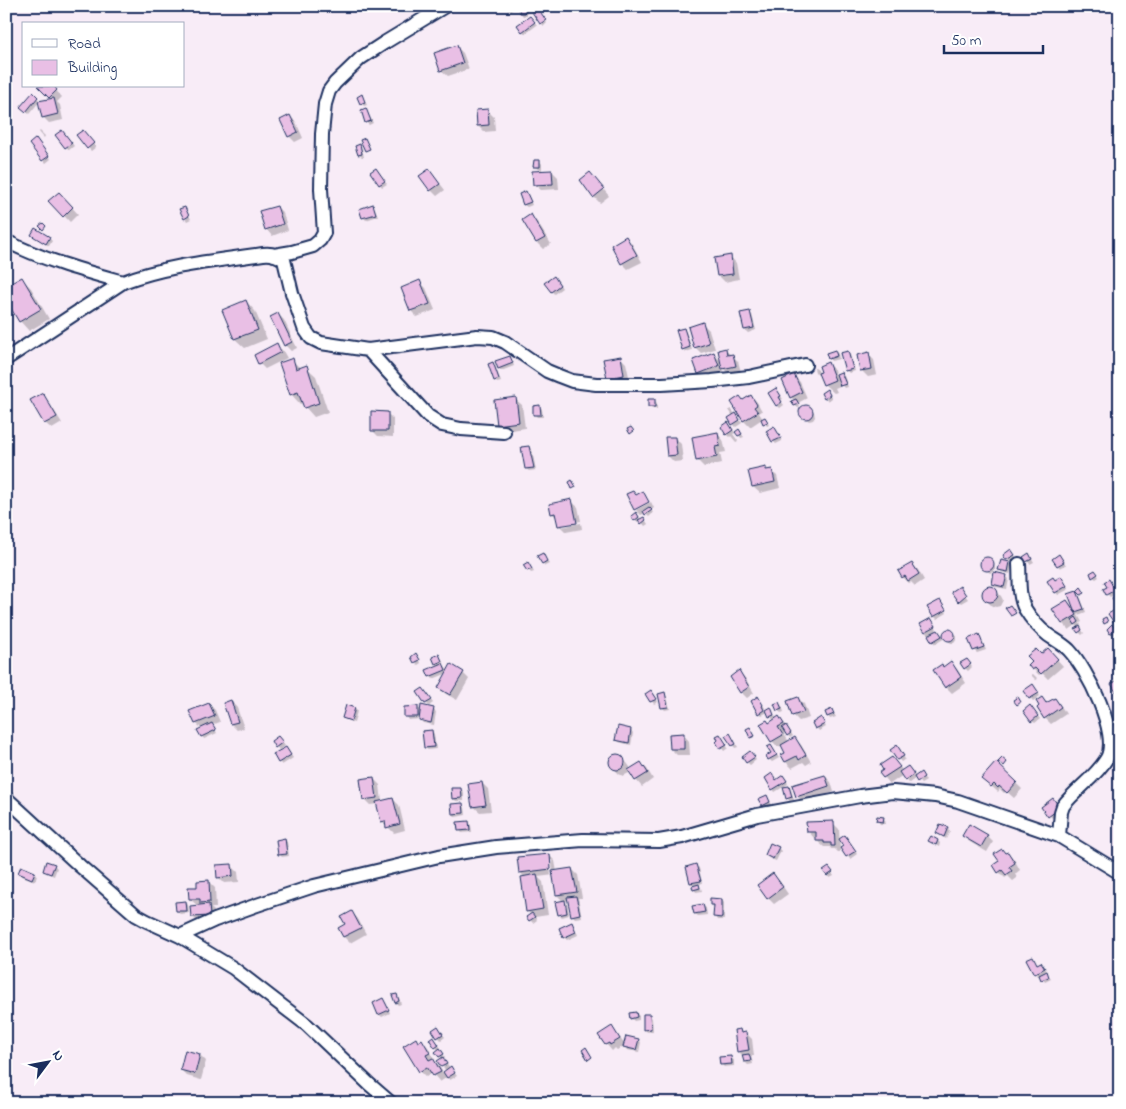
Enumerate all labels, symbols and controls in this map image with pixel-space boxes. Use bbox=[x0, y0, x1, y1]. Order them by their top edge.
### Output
legend bbox=[22, 22, 185, 88]
scale bar bbox=[944, 22, 1042, 54]
text: 50 m bbox=[951, 30, 982, 52]
text: Road bbox=[68, 33, 101, 55]
text: Building bbox=[67, 57, 117, 80]
north arrow bbox=[22, 1036, 72, 1086]
text: N bbox=[46, 1046, 69, 1065]

